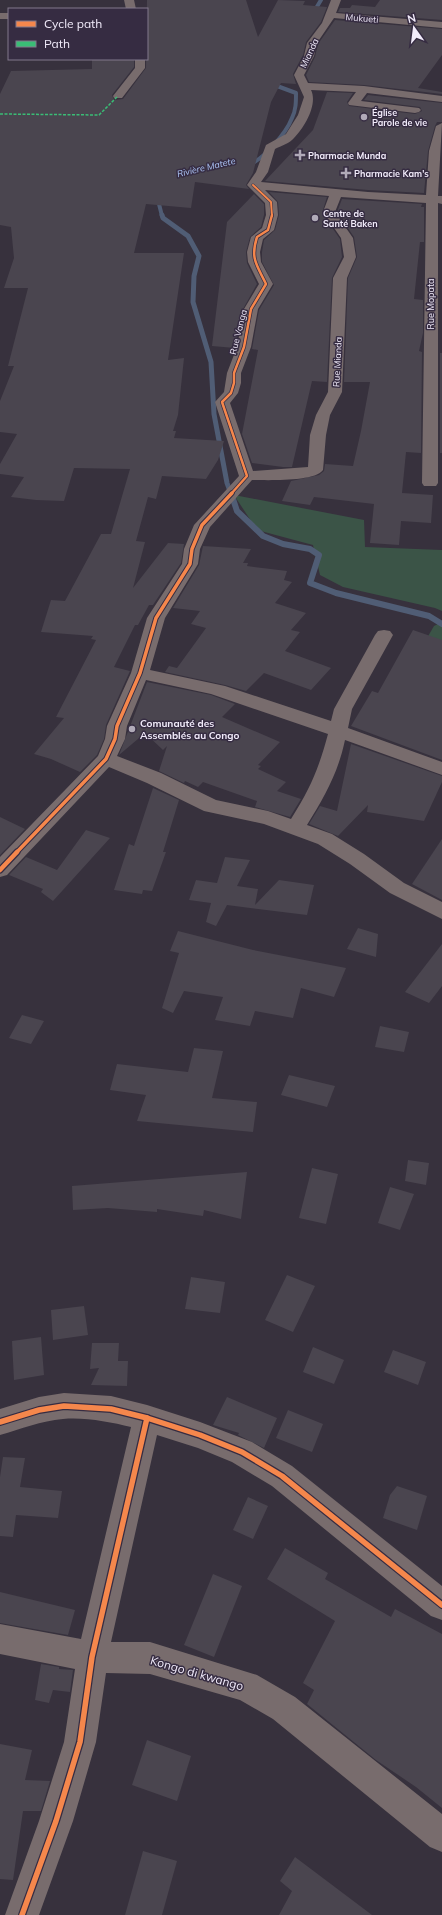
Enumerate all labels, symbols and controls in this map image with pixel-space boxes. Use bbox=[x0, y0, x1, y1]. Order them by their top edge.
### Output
legend bbox=[8, 8, 148, 60]
north arrow bbox=[394, 8, 434, 48]
text: N bbox=[406, 10, 417, 26]
street label: Mukueti bbox=[345, 11, 379, 25]
text: Cycle path bbox=[44, 16, 102, 31]
text: Path bbox=[44, 36, 70, 51]
street label: Mianda bbox=[297, 36, 321, 70]
place label: Église Parole de vie bbox=[372, 107, 427, 128]
marker: Église Parole de vie bbox=[359, 112, 369, 122]
marker: Pharmacie Munda bbox=[295, 150, 305, 160]
place label: Pharmacie Munda bbox=[308, 150, 387, 161]
water label: Rivière Matete bbox=[176, 155, 236, 179]
marker: Pharmacie Kam's bbox=[341, 168, 351, 178]
place label: Pharmacie Kam's bbox=[354, 168, 429, 179]
place label: Centre de Santé Baken bbox=[323, 208, 378, 229]
marker: Centre de Santé Baken bbox=[310, 213, 320, 223]
street label: Rue Mopata bbox=[425, 279, 436, 329]
street label: Rue Vanga bbox=[227, 308, 249, 356]
street label: Rue Mianda bbox=[330, 337, 344, 387]
place label: Comunauté des Assemblés au Congo bbox=[140, 717, 240, 742]
marker: Comunauté des Assemblés au Congo bbox=[127, 724, 137, 734]
street label: Kongo di kwango bbox=[149, 1653, 246, 1694]

